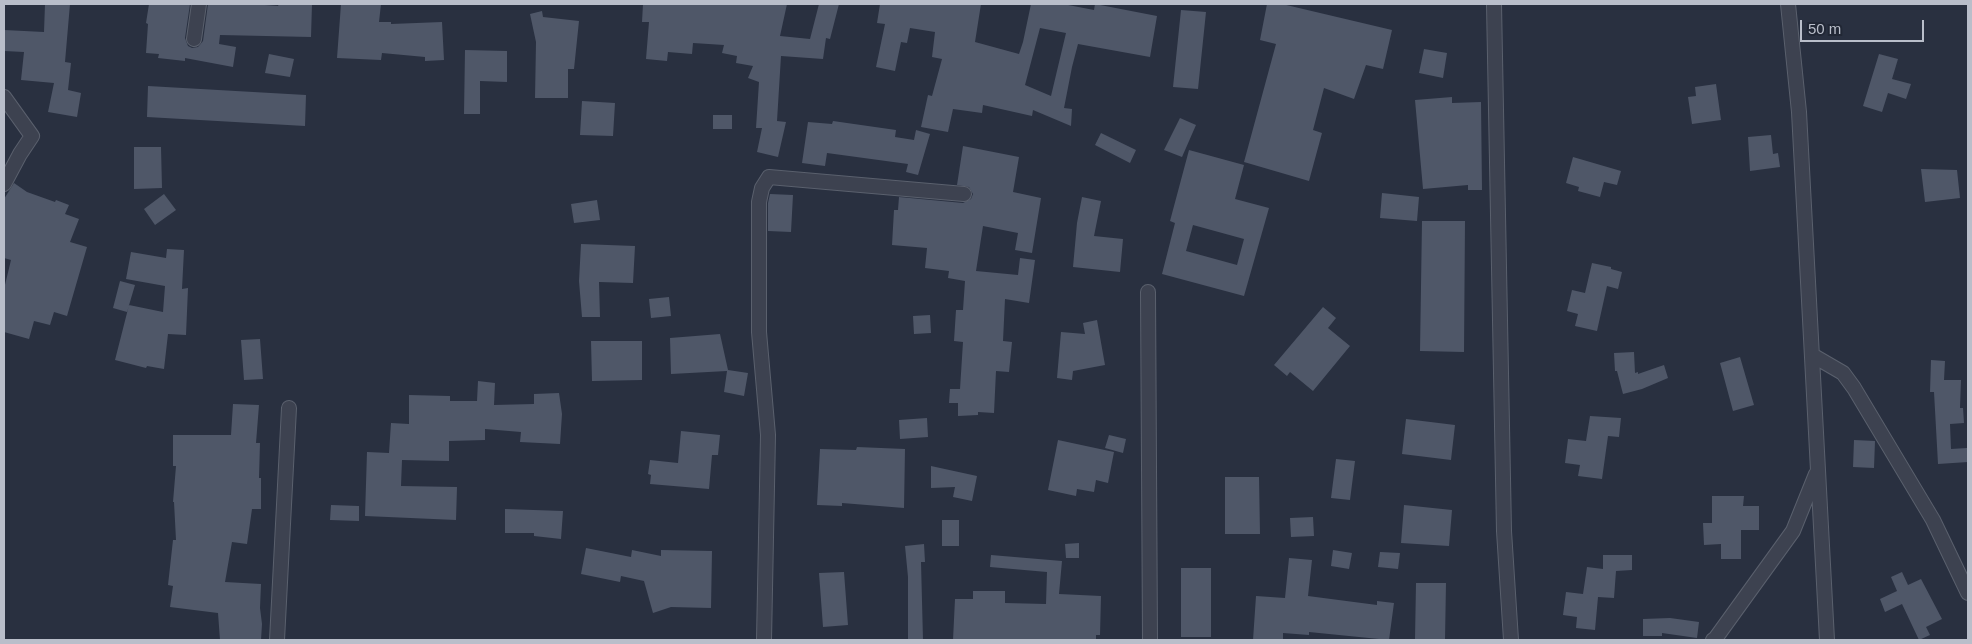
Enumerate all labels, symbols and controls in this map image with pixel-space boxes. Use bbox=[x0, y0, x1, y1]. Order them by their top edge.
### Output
scale bar bbox=[1802, 10, 1926, 42]
text: 50 m bbox=[1808, 20, 1841, 37]

